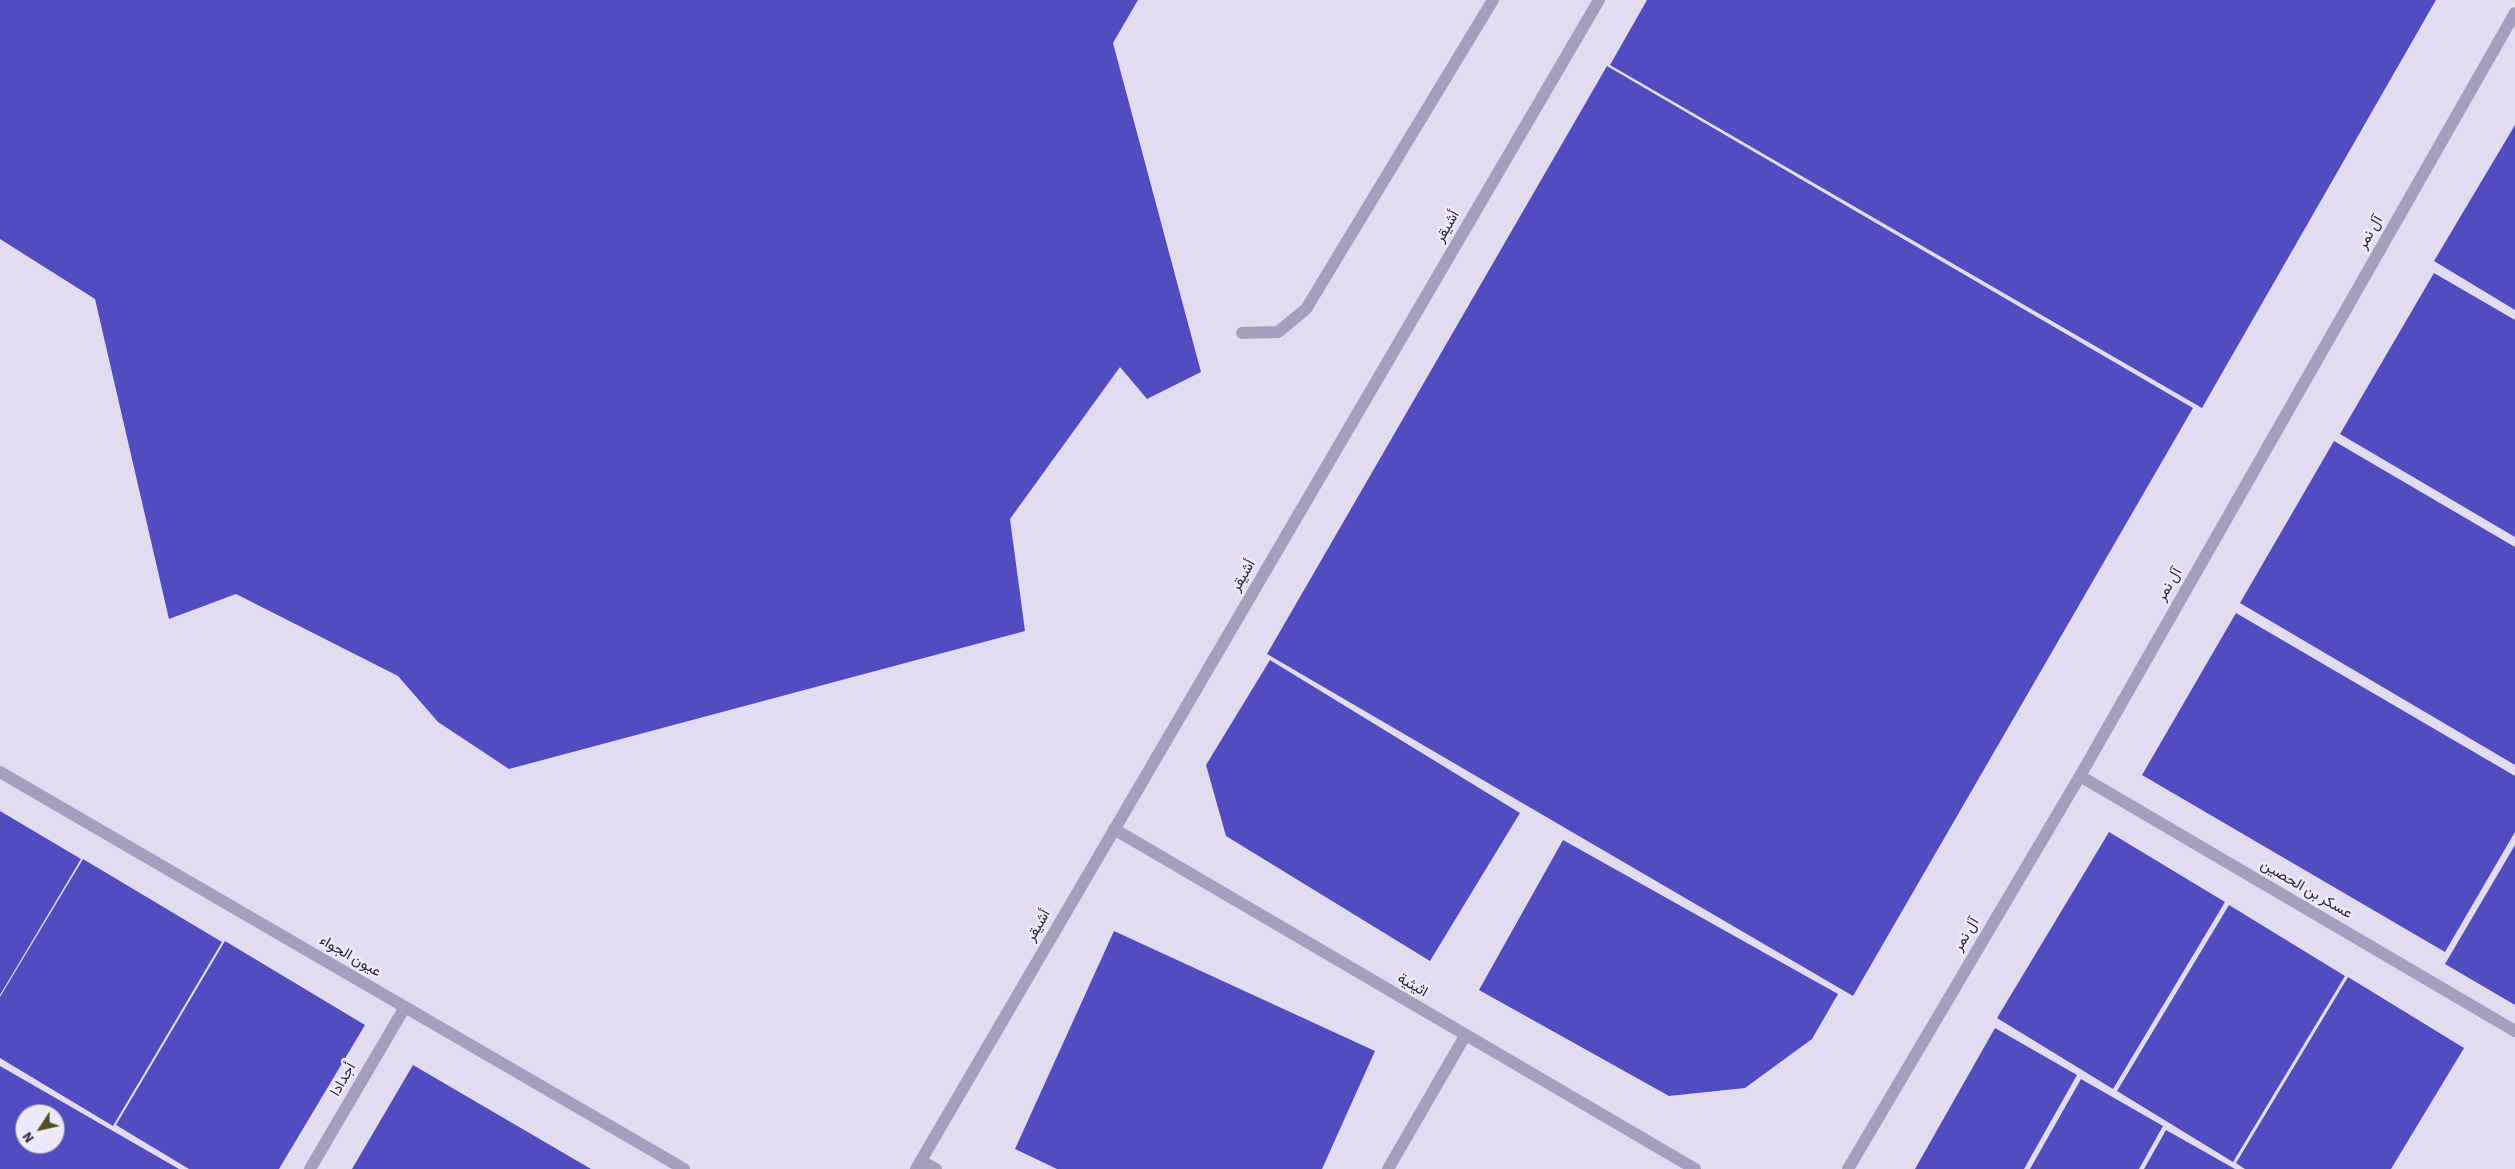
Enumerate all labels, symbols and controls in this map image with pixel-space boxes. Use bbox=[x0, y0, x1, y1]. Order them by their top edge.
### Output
street label: أشيقر bbox=[1432, 208, 1464, 246]
street label: آل نمر bbox=[2354, 213, 2388, 253]
street label: أشيقر bbox=[1228, 557, 1260, 595]
street label: آل نمر bbox=[2153, 565, 2187, 605]
street label: عسكر بن الحصين bbox=[2257, 856, 2355, 924]
street label: أشيقر bbox=[1023, 907, 1055, 945]
street label: آل نمر bbox=[1950, 915, 1984, 955]
street label: عيون الجواء bbox=[316, 932, 384, 982]
street label: اثيثية bbox=[1394, 970, 1430, 1002]
street label: أجدادا bbox=[327, 1060, 361, 1100]
north arrow bbox=[15, 1104, 65, 1154]
text: N bbox=[18, 1127, 39, 1147]

